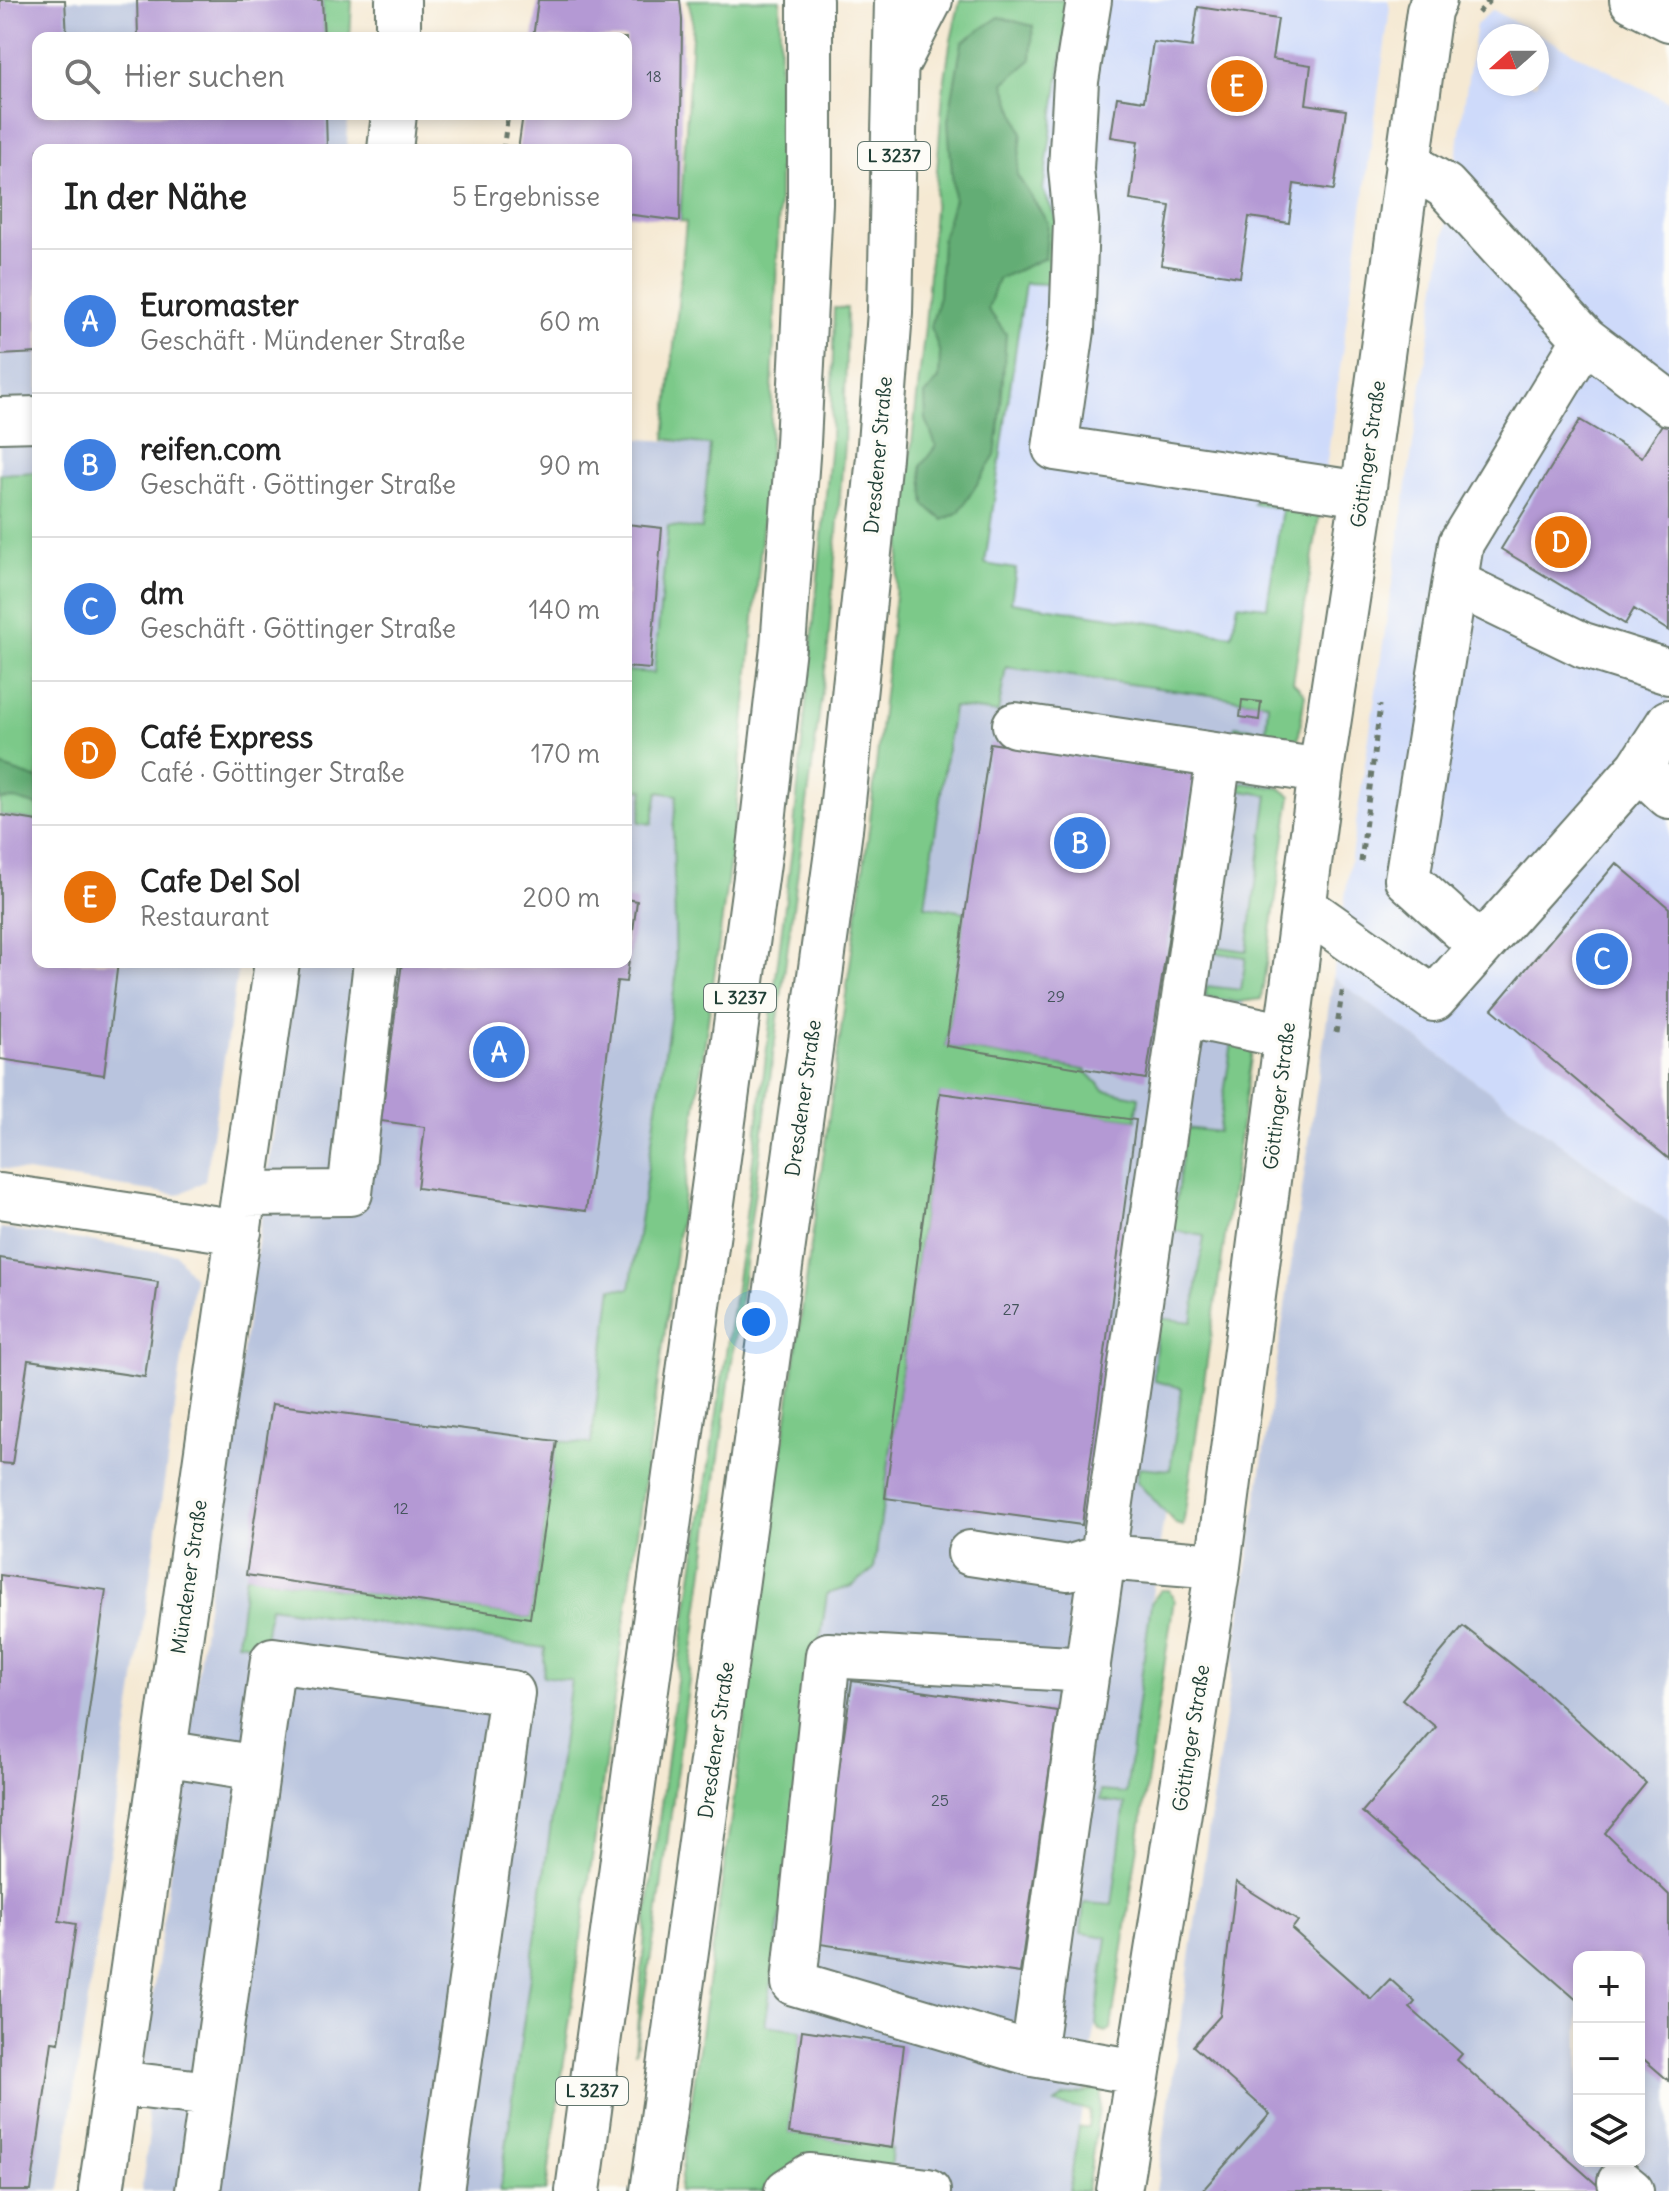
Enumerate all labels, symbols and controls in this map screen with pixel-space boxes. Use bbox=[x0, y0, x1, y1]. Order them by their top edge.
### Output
north arrow bbox=[1477, 24, 1549, 96]
search box bbox=[32, 32, 632, 120]
icon: search bbox=[60, 54, 104, 98]
pin: E bbox=[1211, 56, 1263, 116]
text: Hier suchen bbox=[124, 57, 285, 95]
house number: 18 bbox=[646, 66, 662, 86]
road number: L 3237 bbox=[858, 142, 930, 170]
text: In der Nähe bbox=[64, 175, 247, 218]
text: 5 Ergebnisse bbox=[452, 180, 600, 213]
text: Euromaster bbox=[140, 286, 299, 324]
text: A bbox=[82, 305, 98, 338]
text: 60 m bbox=[539, 305, 600, 338]
text: Geschäft · Mündener Straße bbox=[140, 324, 465, 357]
street label: Dresdener Straße bbox=[858, 375, 897, 535]
street label: Göttinger Straße bbox=[1345, 379, 1390, 529]
text: reifen.com bbox=[140, 430, 281, 468]
text: B bbox=[81, 449, 99, 482]
text: 90 m bbox=[539, 449, 600, 482]
text: Geschäft · Göttinger Straße bbox=[140, 468, 456, 501]
pin: D bbox=[1535, 512, 1587, 572]
text: dm bbox=[140, 574, 184, 612]
text: C bbox=[81, 593, 99, 626]
text: 140 m bbox=[529, 593, 600, 626]
text: Geschäft · Göttinger Straße bbox=[140, 612, 456, 645]
text: Café Express bbox=[140, 718, 313, 756]
text: D bbox=[81, 737, 99, 770]
text: 170 m bbox=[531, 737, 600, 770]
text: Café · Göttinger Straße bbox=[140, 756, 405, 789]
pin: B bbox=[1054, 813, 1106, 873]
text: Cafe Del Sol bbox=[140, 862, 301, 900]
text: E bbox=[82, 881, 98, 914]
text: 200 m bbox=[523, 881, 600, 914]
text: Restaurant bbox=[140, 900, 269, 933]
pin: C bbox=[1576, 929, 1628, 989]
road number: L 3237 bbox=[704, 984, 776, 1012]
house number: 29 bbox=[1047, 986, 1065, 1006]
street label: Dresdener Straße bbox=[779, 1018, 826, 1178]
street label: Göttinger Straße bbox=[1257, 1021, 1300, 1171]
pin: A bbox=[473, 1022, 525, 1082]
house number: 27 bbox=[1003, 1299, 1019, 1319]
your location bbox=[736, 1302, 776, 1342]
street label: Mündener Straße bbox=[165, 1498, 212, 1656]
house number: 12 bbox=[393, 1498, 409, 1518]
street label: Dresdener Straße bbox=[692, 1660, 739, 1820]
street label: Göttinger Straße bbox=[1167, 1663, 1214, 1813]
house number: 25 bbox=[931, 1790, 949, 1810]
map controls bbox=[1573, 1951, 1645, 2167]
button: + bbox=[1573, 1951, 1645, 2023]
button: − bbox=[1573, 2023, 1645, 2095]
road number: L 3237 bbox=[556, 2077, 628, 2105]
button: layers bbox=[1573, 2095, 1645, 2167]

